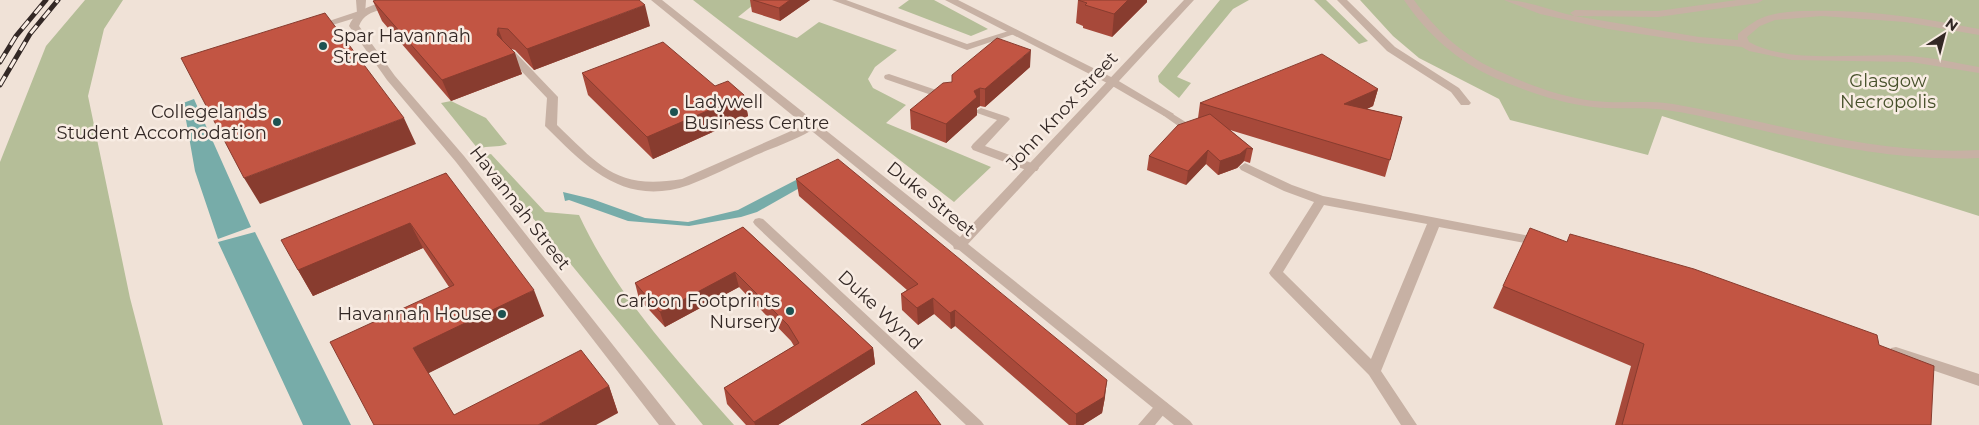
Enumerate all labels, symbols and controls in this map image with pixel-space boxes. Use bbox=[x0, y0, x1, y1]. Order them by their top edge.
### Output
north arrow bbox=[1919, 10, 1969, 60]
text: N bbox=[1942, 14, 1962, 35]
place label: Spar Havannah Street bbox=[333, 25, 471, 68]
marker: Spar Havannah Street bbox=[317, 40, 329, 52]
street label: John Knox Street bbox=[1001, 47, 1123, 176]
park label: Glasgow Necropolis bbox=[1840, 70, 1936, 113]
place label: Ladywell Business Centre bbox=[684, 91, 829, 134]
place label: Collegelands Student Accomodation bbox=[56, 101, 267, 144]
marker: Ladywell Business Centre bbox=[668, 106, 680, 118]
marker: Collegelands Student Accomodation bbox=[271, 116, 283, 128]
street label: Havannah Street bbox=[465, 142, 575, 274]
street label: Duke Street bbox=[882, 157, 980, 241]
street label: Duke Wynd bbox=[833, 265, 927, 355]
place label: Carbon Footprints Nursery bbox=[616, 290, 780, 333]
place label: Havannah House bbox=[337, 303, 492, 325]
marker: Carbon Footprints Nursery bbox=[784, 305, 796, 317]
marker: Havannah House bbox=[496, 308, 508, 320]

